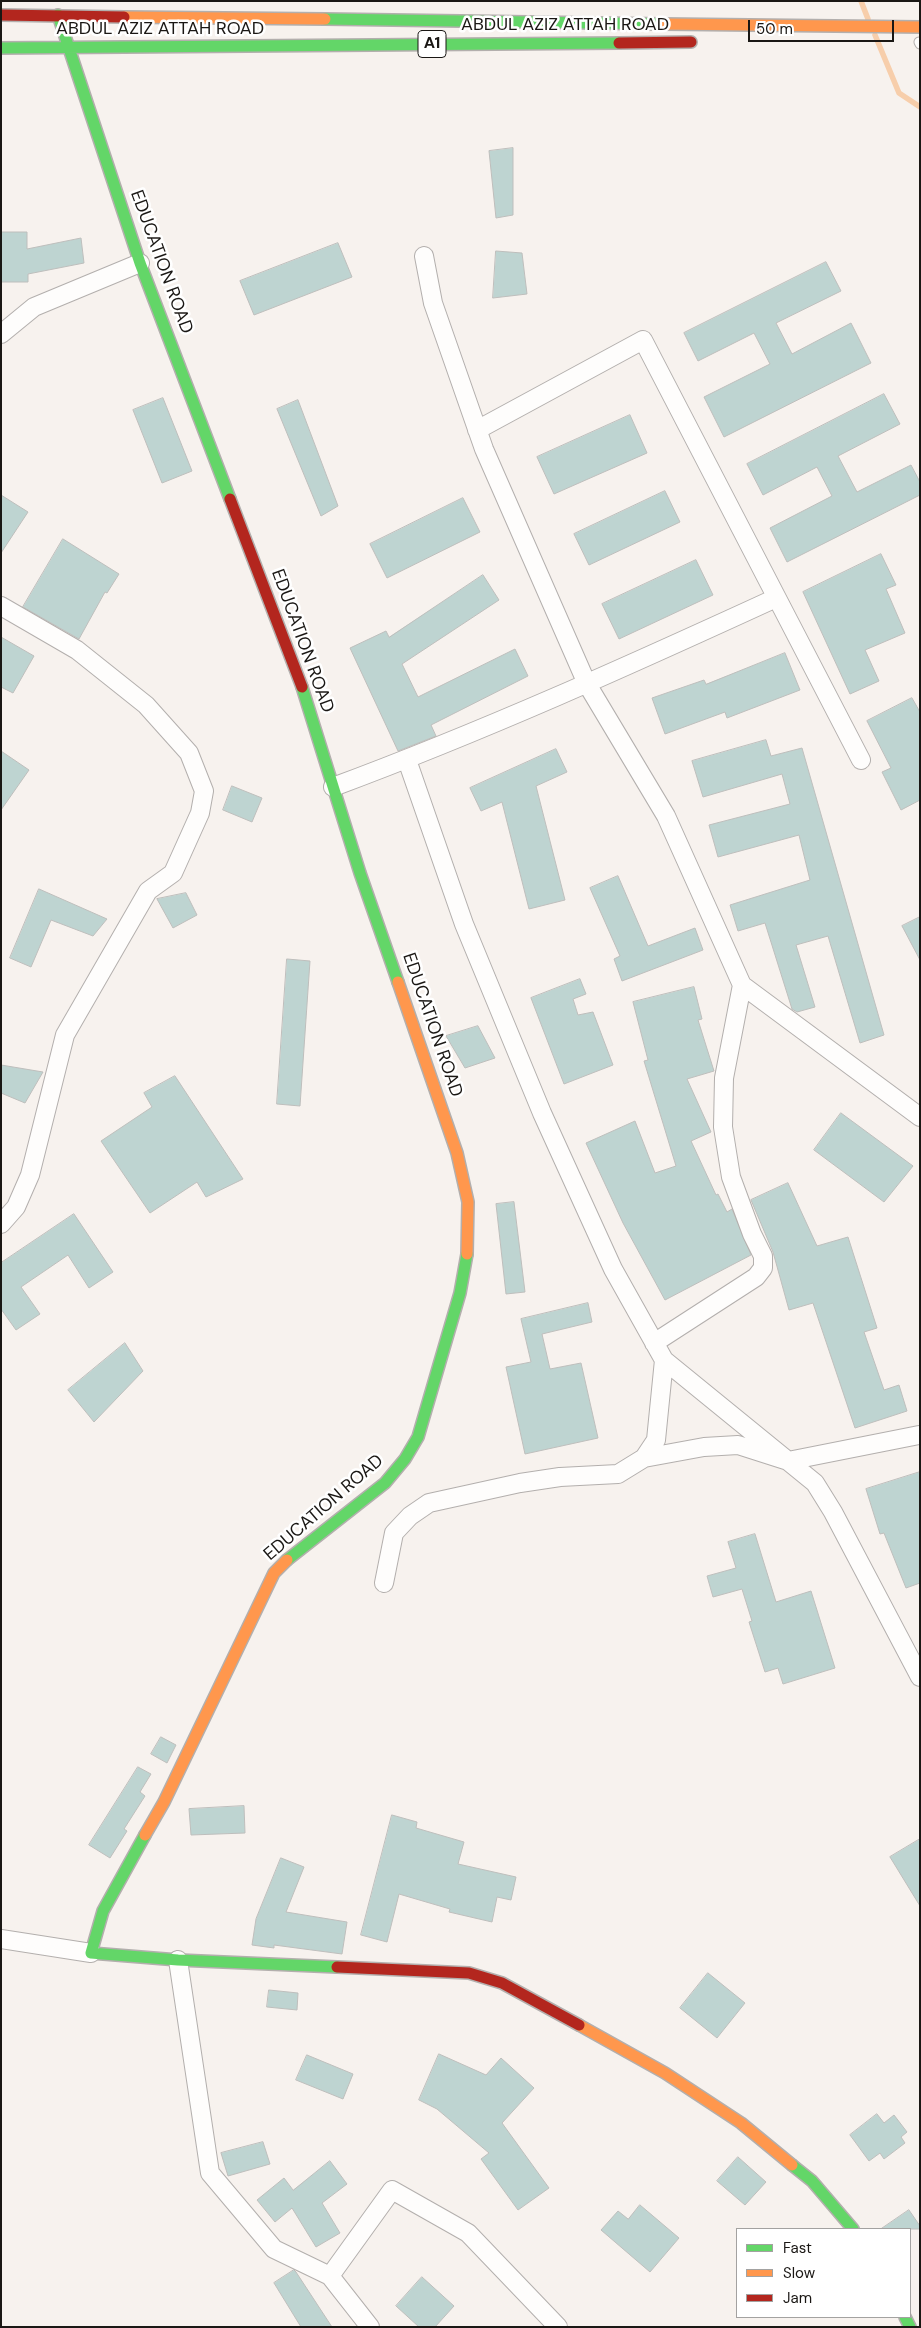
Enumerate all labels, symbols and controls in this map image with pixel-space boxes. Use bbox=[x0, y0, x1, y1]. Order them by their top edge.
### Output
scale bar bbox=[751, 10, 897, 42]
street label: ABDUL AZIZ ATTAH ROAD bbox=[461, 14, 669, 36]
street label: ABDUL AZIZ ATTAH ROAD bbox=[56, 18, 264, 40]
text: 50 m bbox=[756, 19, 793, 39]
road number: A1 bbox=[418, 31, 446, 58]
street label: EDUCATION ROAD bbox=[125, 187, 197, 337]
street label: EDUCATION ROAD bbox=[266, 566, 338, 716]
street label: EDUCATION ROAD bbox=[397, 950, 467, 1100]
street label: EDUCATION ROAD bbox=[260, 1450, 388, 1566]
legend bbox=[736, 2228, 911, 2318]
text: Fast bbox=[783, 2238, 812, 2258]
text: Slow bbox=[783, 2263, 815, 2283]
text: Jam bbox=[783, 2288, 812, 2308]

